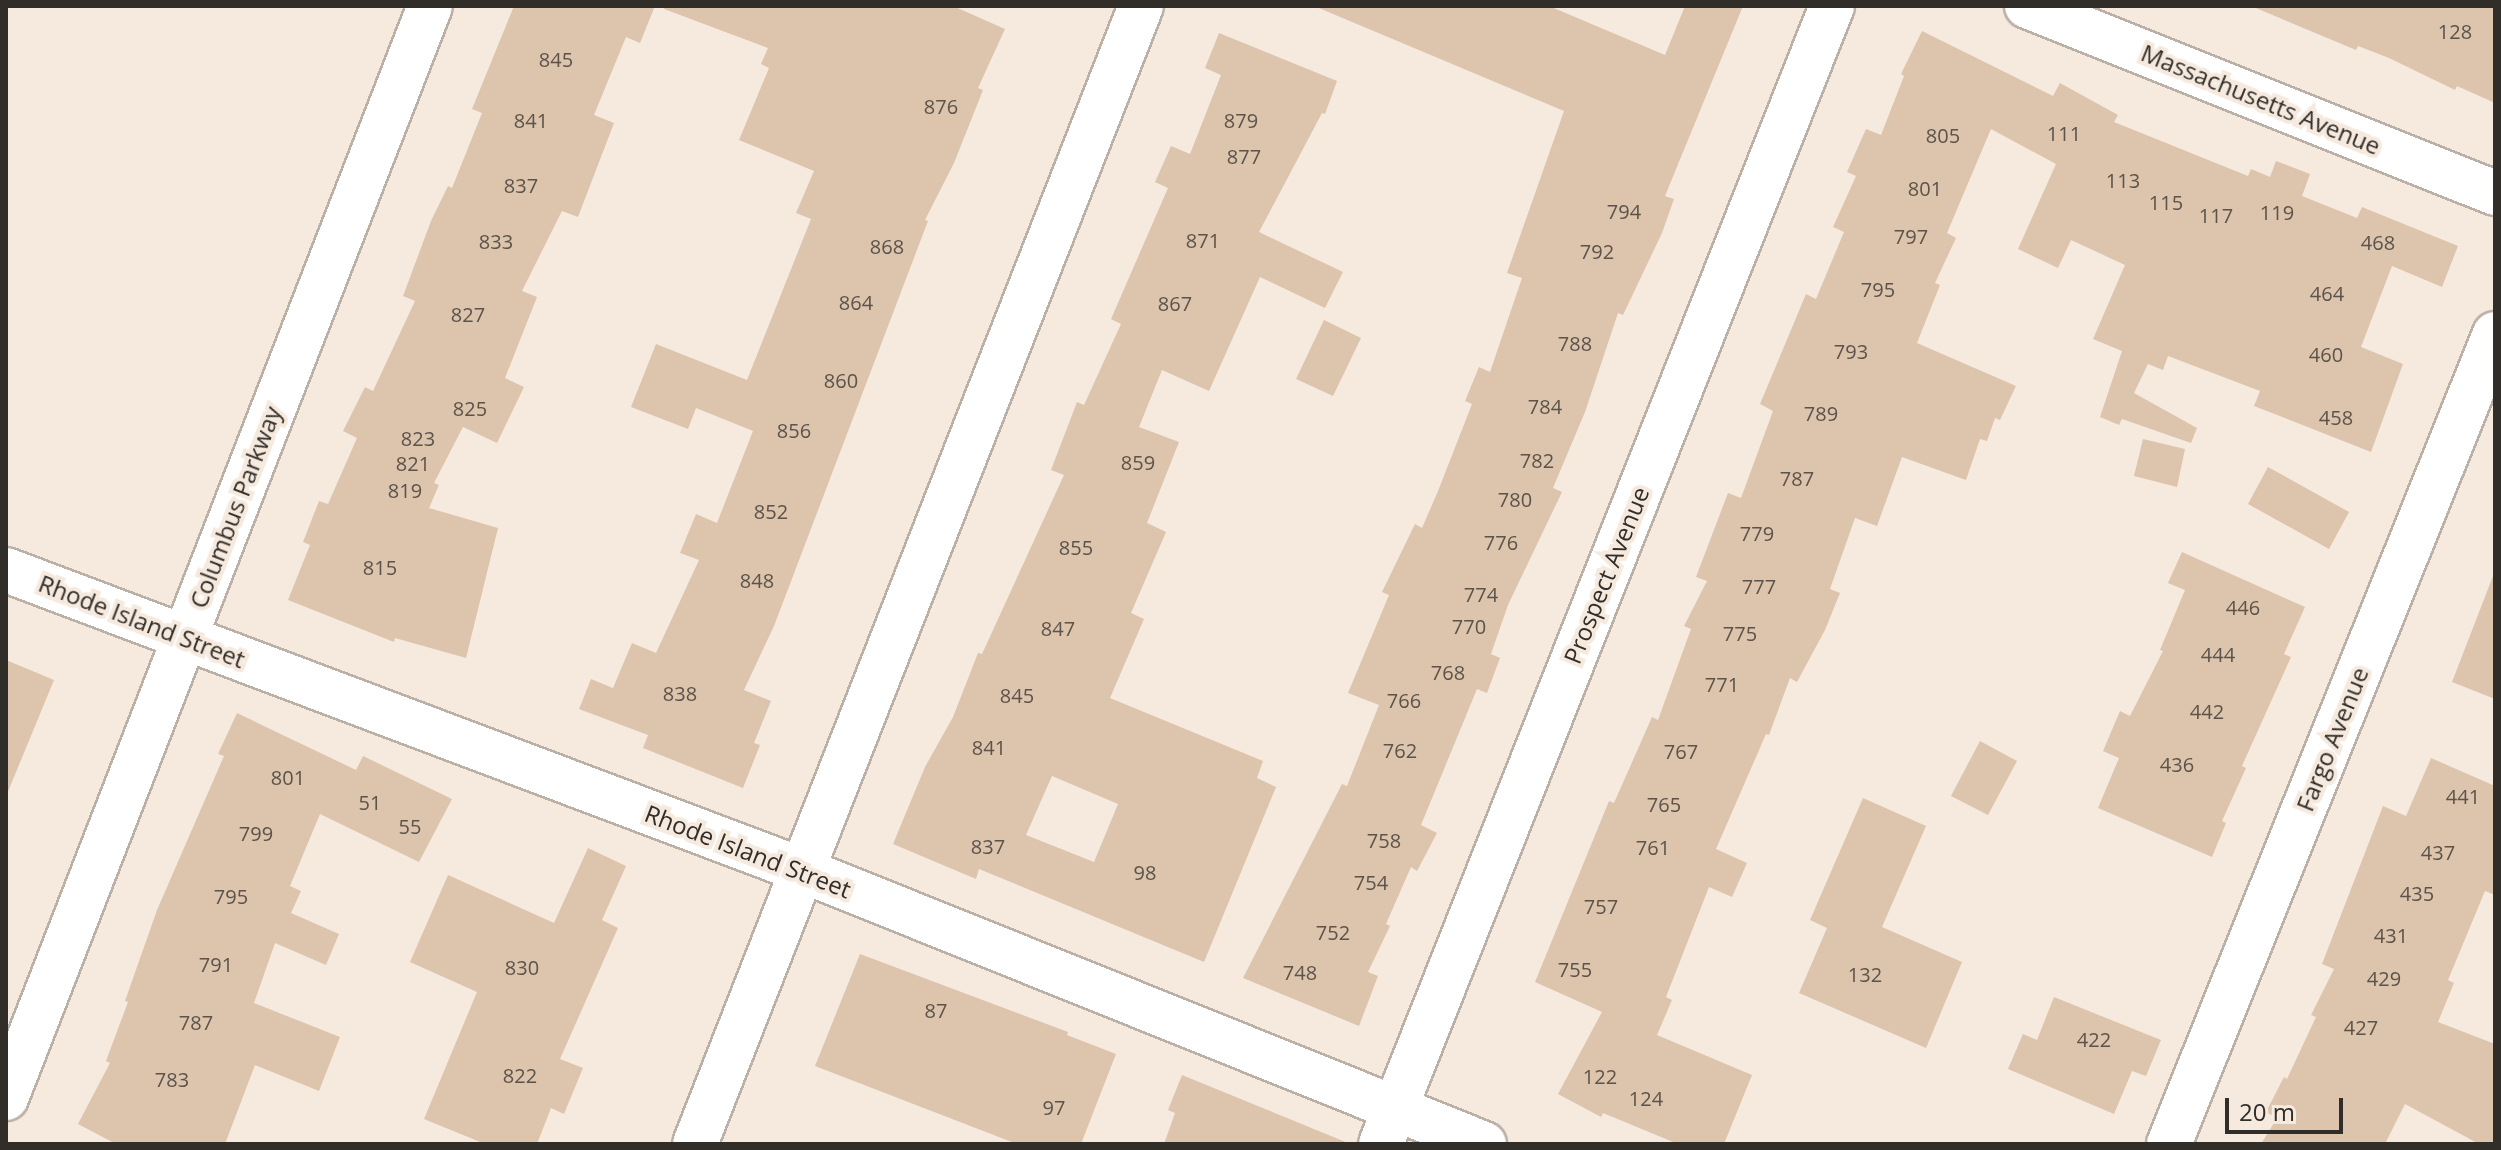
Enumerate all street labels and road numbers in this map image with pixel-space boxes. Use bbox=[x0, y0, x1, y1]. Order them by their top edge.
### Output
street label: Massachusetts Avenue bbox=[2137, 38, 2385, 160]
street label: Columbus Parkway bbox=[183, 402, 287, 612]
street label: Prospect Avenue bbox=[1557, 482, 1655, 668]
street label: Rhode Island Street bbox=[35, 568, 249, 674]
street label: Fargo Avenue bbox=[2290, 663, 2374, 815]
street label: Rhode Island Street bbox=[641, 798, 855, 904]

